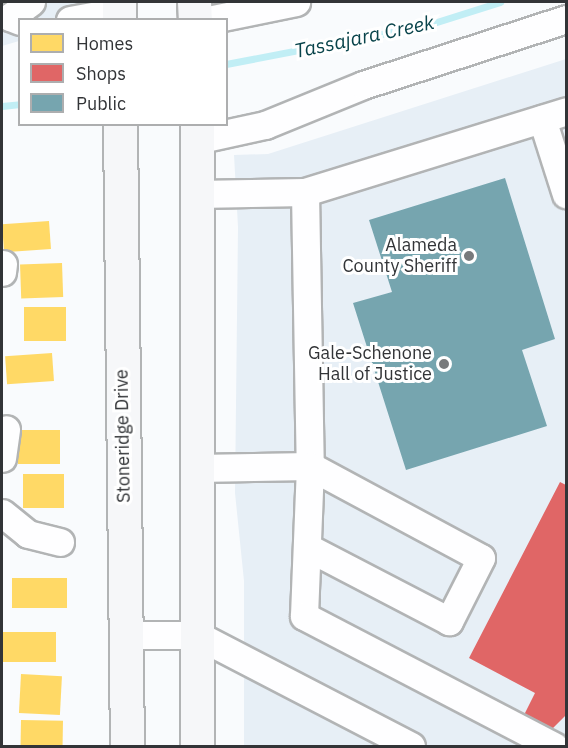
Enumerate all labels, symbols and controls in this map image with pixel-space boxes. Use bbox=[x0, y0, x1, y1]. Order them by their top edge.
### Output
water label: Tassajara Creek bbox=[292, 9, 436, 63]
legend bbox=[18, 18, 228, 126]
text: Homes bbox=[76, 32, 133, 55]
text: Shops bbox=[76, 62, 126, 85]
text: Public bbox=[76, 92, 126, 115]
place label: Alameda County Sheriff bbox=[342, 235, 457, 278]
marker: Alameda County Sheriff bbox=[462, 249, 476, 263]
place label: Gale-Schenone Hall of Justice bbox=[308, 343, 432, 386]
marker: Gale-Schenone Hall of Justice bbox=[437, 357, 451, 371]
street label: Stoneridge Drive bbox=[111, 369, 135, 503]

